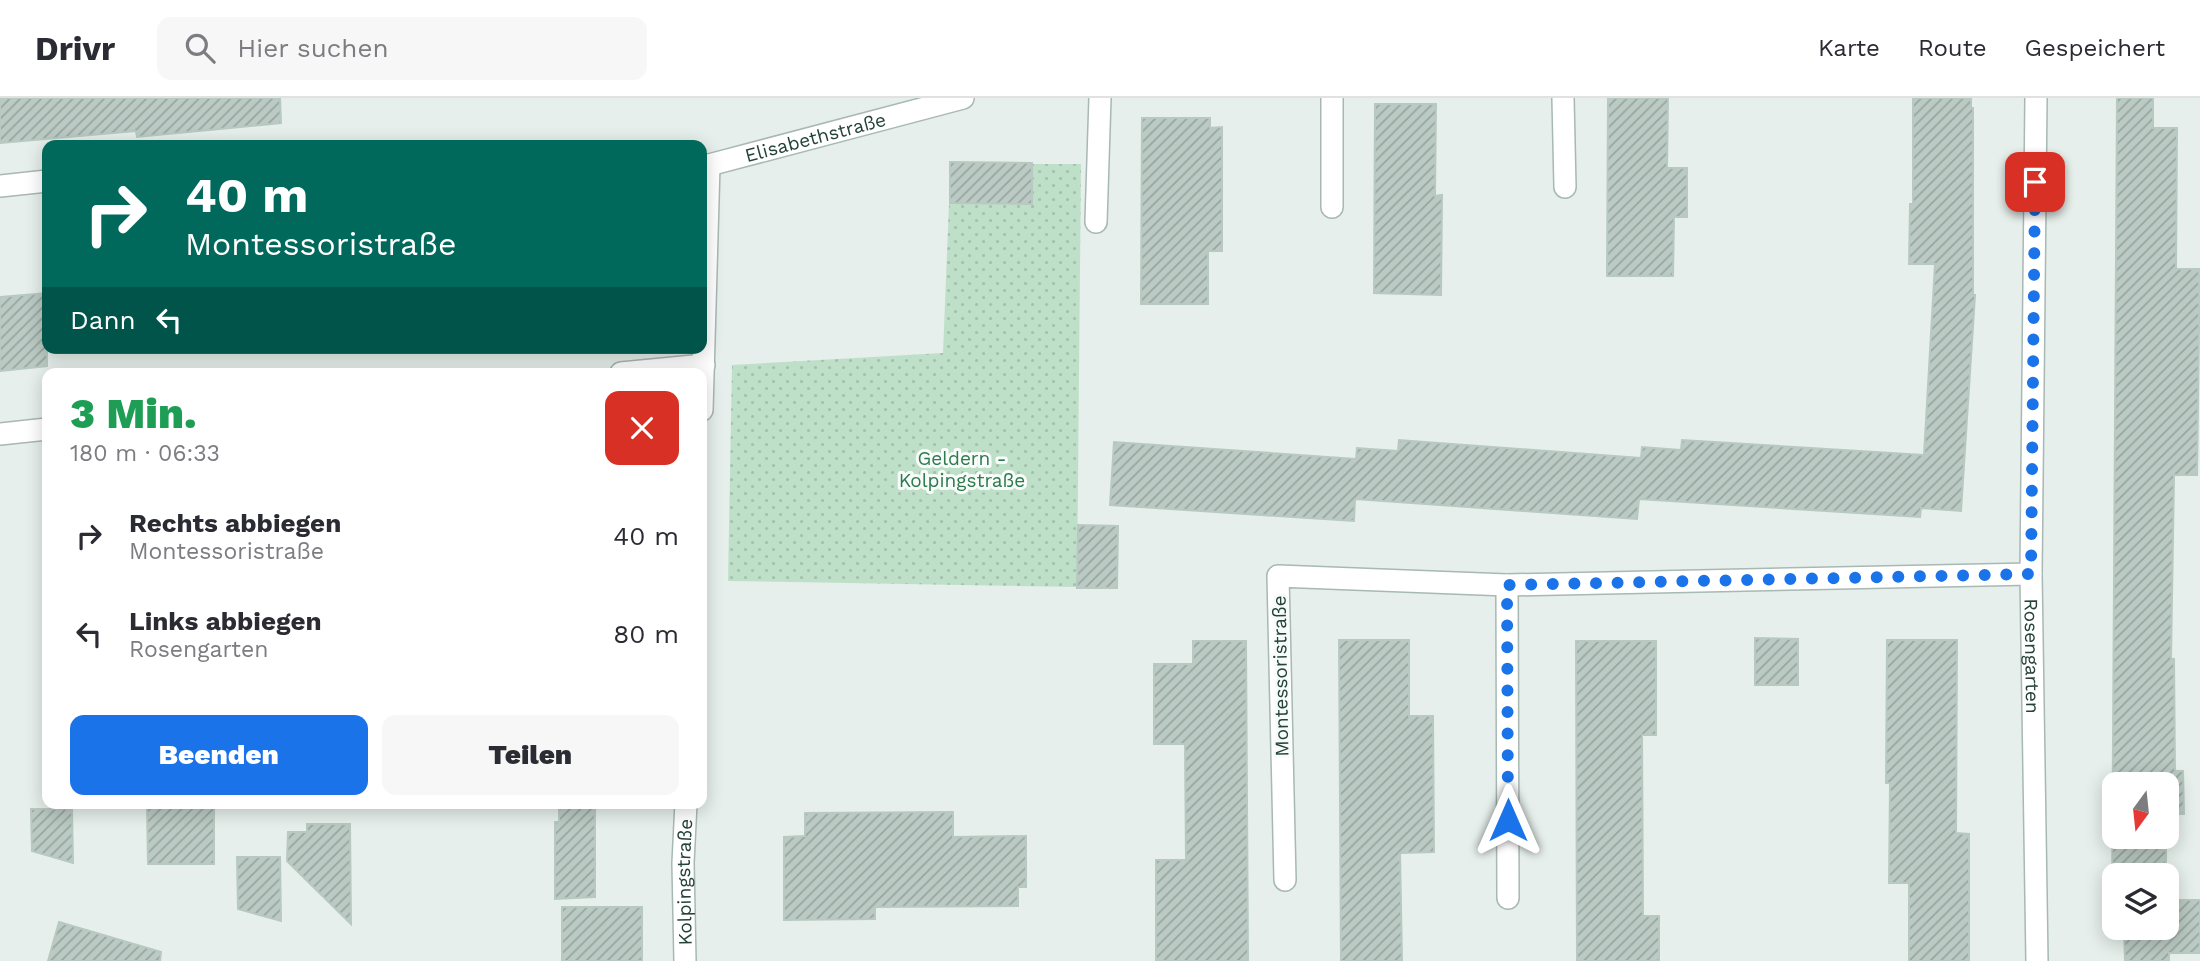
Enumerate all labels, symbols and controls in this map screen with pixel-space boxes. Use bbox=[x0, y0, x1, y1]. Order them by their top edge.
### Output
search box bbox=[157, 17, 647, 80]
text: Drivr bbox=[35, 29, 115, 68]
icon: search bbox=[181, 29, 219, 67]
text: Hier suchen bbox=[237, 33, 389, 63]
text: Karte bbox=[1818, 34, 1880, 62]
text: Route bbox=[1918, 34, 1987, 62]
text: Gespeichert bbox=[2025, 34, 2165, 62]
street label: Elisabethstraße bbox=[742, 108, 888, 167]
pin bbox=[2005, 152, 2065, 212]
icon: arrive bbox=[2016, 163, 2054, 201]
text: 40 m bbox=[185, 166, 308, 224]
icon: right bbox=[70, 168, 161, 259]
text: Montessoristraße bbox=[185, 225, 456, 263]
icon: left bbox=[150, 301, 188, 339]
text: Dann bbox=[70, 305, 136, 335]
text: 3 Min. bbox=[70, 389, 197, 438]
button: close bbox=[605, 391, 679, 465]
text: 180 m · 06:33 bbox=[70, 440, 220, 467]
park label: Geldern - Kolpingstraße bbox=[899, 447, 1025, 492]
text: Rechts abbiegen bbox=[129, 508, 341, 538]
icon: right bbox=[70, 517, 108, 555]
text: 40 m bbox=[613, 521, 679, 551]
text: Montessoristraße bbox=[129, 538, 324, 565]
street label: Montessoristraße bbox=[1268, 595, 1293, 757]
street label: Rosengarten bbox=[2019, 598, 2044, 714]
text: Links abbiegen bbox=[129, 606, 322, 636]
icon: left bbox=[70, 615, 108, 653]
text: 80 m bbox=[613, 619, 679, 649]
text: Rosengarten bbox=[129, 636, 268, 663]
button: Beenden bbox=[70, 715, 368, 795]
button: Teilen bbox=[382, 715, 679, 795]
north arrow bbox=[2102, 772, 2179, 849]
map controls bbox=[2102, 772, 2179, 940]
position arrow bbox=[1471, 783, 1545, 857]
street label: Kolpingstraße bbox=[672, 818, 697, 946]
button: layers bbox=[2102, 863, 2179, 940]

